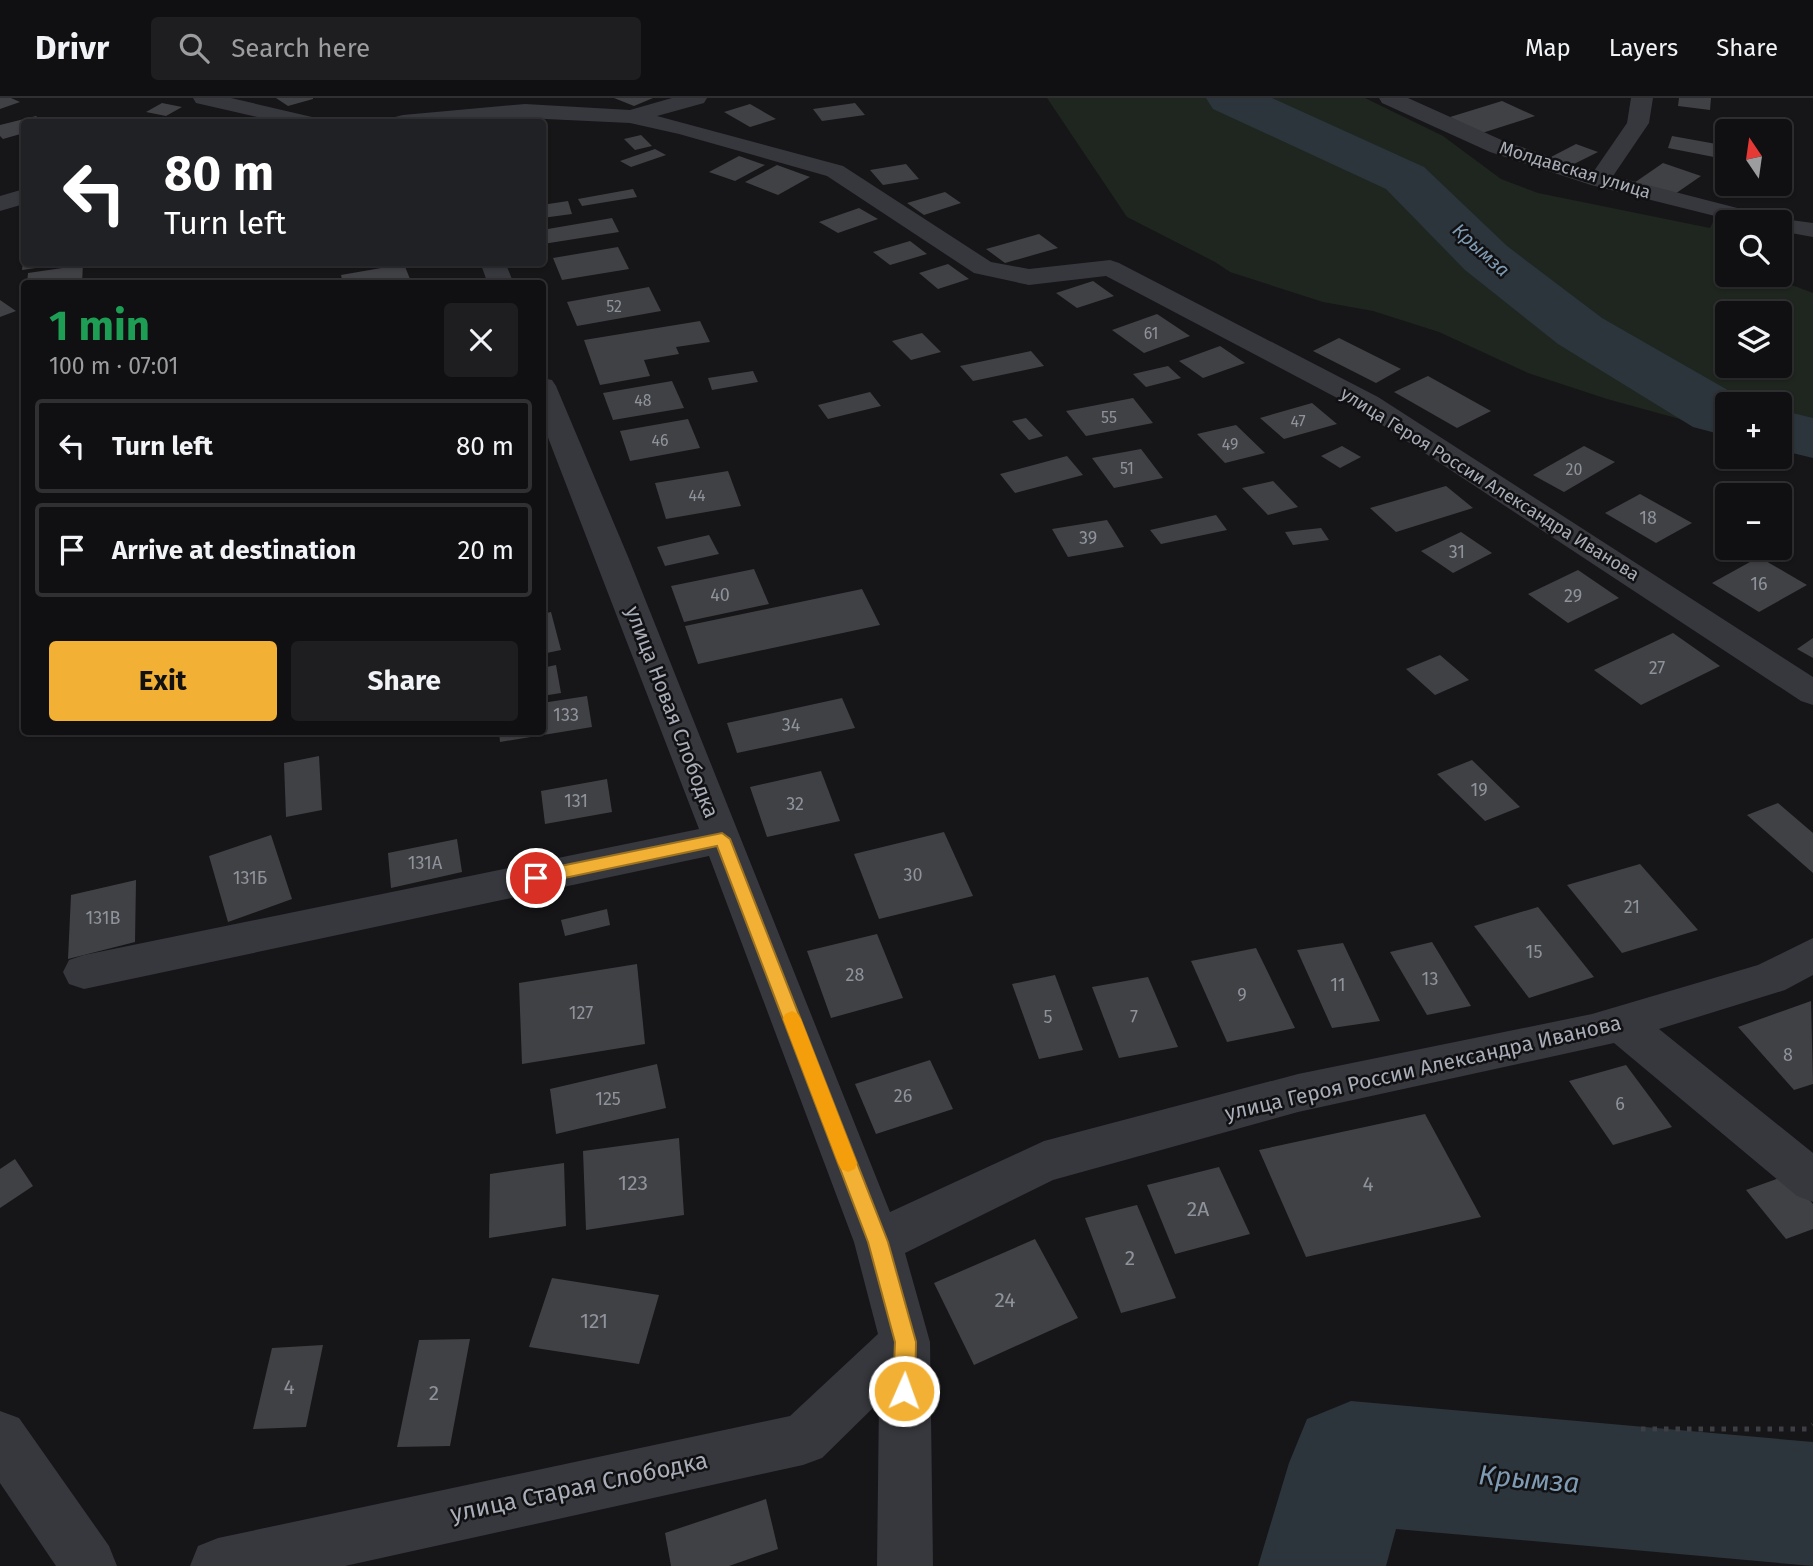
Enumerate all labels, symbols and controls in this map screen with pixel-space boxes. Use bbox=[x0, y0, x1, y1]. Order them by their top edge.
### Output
search box bbox=[151, 17, 641, 80]
text: Drivr bbox=[35, 28, 109, 68]
icon: search bbox=[175, 29, 213, 67]
text: Search here bbox=[231, 33, 370, 64]
text: Map bbox=[1525, 34, 1571, 62]
text: Layers bbox=[1609, 34, 1678, 62]
text: Share bbox=[1716, 34, 1778, 62]
north arrow bbox=[1715, 119, 1792, 196]
map controls bbox=[1715, 119, 1792, 560]
street label: Молдавская улица bbox=[1497, 137, 1653, 203]
text: 80 m bbox=[164, 144, 274, 203]
icon: left bbox=[49, 147, 140, 238]
text: Turn left bbox=[164, 204, 286, 242]
button: search bbox=[1715, 210, 1792, 287]
water label: Крымза bbox=[1448, 218, 1514, 282]
house number: 52 bbox=[606, 297, 622, 316]
text: 1 min bbox=[49, 301, 150, 351]
button: layers bbox=[1715, 301, 1792, 378]
button: close bbox=[444, 303, 518, 377]
house number: 61 bbox=[1144, 324, 1158, 343]
text: 100 m · 07:01 bbox=[49, 352, 178, 380]
street label: улица Героя России Александра Иванова bbox=[1337, 382, 1643, 586]
house number: 48 bbox=[634, 391, 652, 410]
button: + bbox=[1715, 392, 1792, 469]
house number: 55 bbox=[1101, 408, 1117, 427]
house number: 47 bbox=[1290, 412, 1306, 431]
icon: left bbox=[53, 427, 91, 465]
text: Turn left bbox=[112, 431, 213, 462]
text: 80 m bbox=[456, 431, 514, 462]
house number: 46 bbox=[651, 431, 669, 450]
house number: 49 bbox=[1222, 435, 1238, 454]
house number: 51 bbox=[1120, 459, 1134, 478]
house number: 20 bbox=[1566, 460, 1582, 479]
button: − bbox=[1715, 483, 1792, 560]
house number: 44 bbox=[688, 486, 706, 505]
house number: 18 bbox=[1639, 507, 1657, 529]
house number: 39 bbox=[1079, 527, 1097, 549]
icon: arrive bbox=[53, 531, 91, 569]
text: Arrive at destination bbox=[112, 535, 356, 566]
text: 20 m bbox=[457, 535, 514, 566]
house number: 31 bbox=[1449, 541, 1465, 563]
house number: 16 bbox=[1750, 573, 1768, 595]
house number: 40 bbox=[710, 584, 730, 606]
house number: 29 bbox=[1564, 585, 1582, 607]
street label: улица Новая Слободка bbox=[620, 602, 724, 822]
button: Exit bbox=[49, 641, 277, 721]
button: Share bbox=[291, 641, 518, 721]
house number: 27 bbox=[1649, 657, 1665, 679]
house number: 133 bbox=[553, 704, 579, 726]
house number: 34 bbox=[782, 714, 801, 736]
house number: 19 bbox=[1470, 779, 1488, 801]
house number: 131 bbox=[564, 790, 588, 812]
house number: 32 bbox=[786, 793, 804, 815]
pin bbox=[506, 848, 566, 908]
house number: 131А bbox=[408, 852, 443, 874]
icon: arrive bbox=[517, 859, 555, 897]
house number: 30 bbox=[903, 864, 923, 886]
house number: 131Б bbox=[233, 867, 267, 889]
house number: 21 bbox=[1624, 896, 1640, 918]
house number: 131В bbox=[85, 907, 121, 929]
house number: 15 bbox=[1526, 941, 1542, 963]
house number: 28 bbox=[846, 964, 864, 986]
house number: 13 bbox=[1422, 968, 1438, 990]
house number: 11 bbox=[1330, 974, 1346, 996]
house number: 9 bbox=[1237, 984, 1247, 1006]
house number: 127 bbox=[569, 1002, 593, 1024]
house number: 5 bbox=[1043, 1006, 1053, 1028]
house number: 7 bbox=[1130, 1006, 1138, 1028]
street label: улица Героя России Александра Иванова bbox=[1222, 1010, 1624, 1126]
house number: 8 bbox=[1783, 1044, 1793, 1066]
house number: 26 bbox=[894, 1085, 912, 1107]
house number: 125 bbox=[595, 1088, 621, 1110]
house number: 6 bbox=[1615, 1093, 1625, 1115]
house number: 123 bbox=[618, 1170, 648, 1196]
house number: 4 bbox=[1362, 1171, 1374, 1197]
house number: 2А bbox=[1187, 1196, 1209, 1222]
house number: 2 bbox=[1125, 1245, 1135, 1271]
house number: 24 bbox=[995, 1287, 1016, 1313]
house number: 121 bbox=[580, 1308, 608, 1334]
position arrow bbox=[867, 1354, 941, 1428]
house number: 4 bbox=[283, 1374, 295, 1400]
house number: 2 bbox=[429, 1380, 439, 1406]
street label: улица Старая Слободка bbox=[448, 1446, 710, 1528]
water label: Крымза bbox=[1477, 1458, 1581, 1500]

